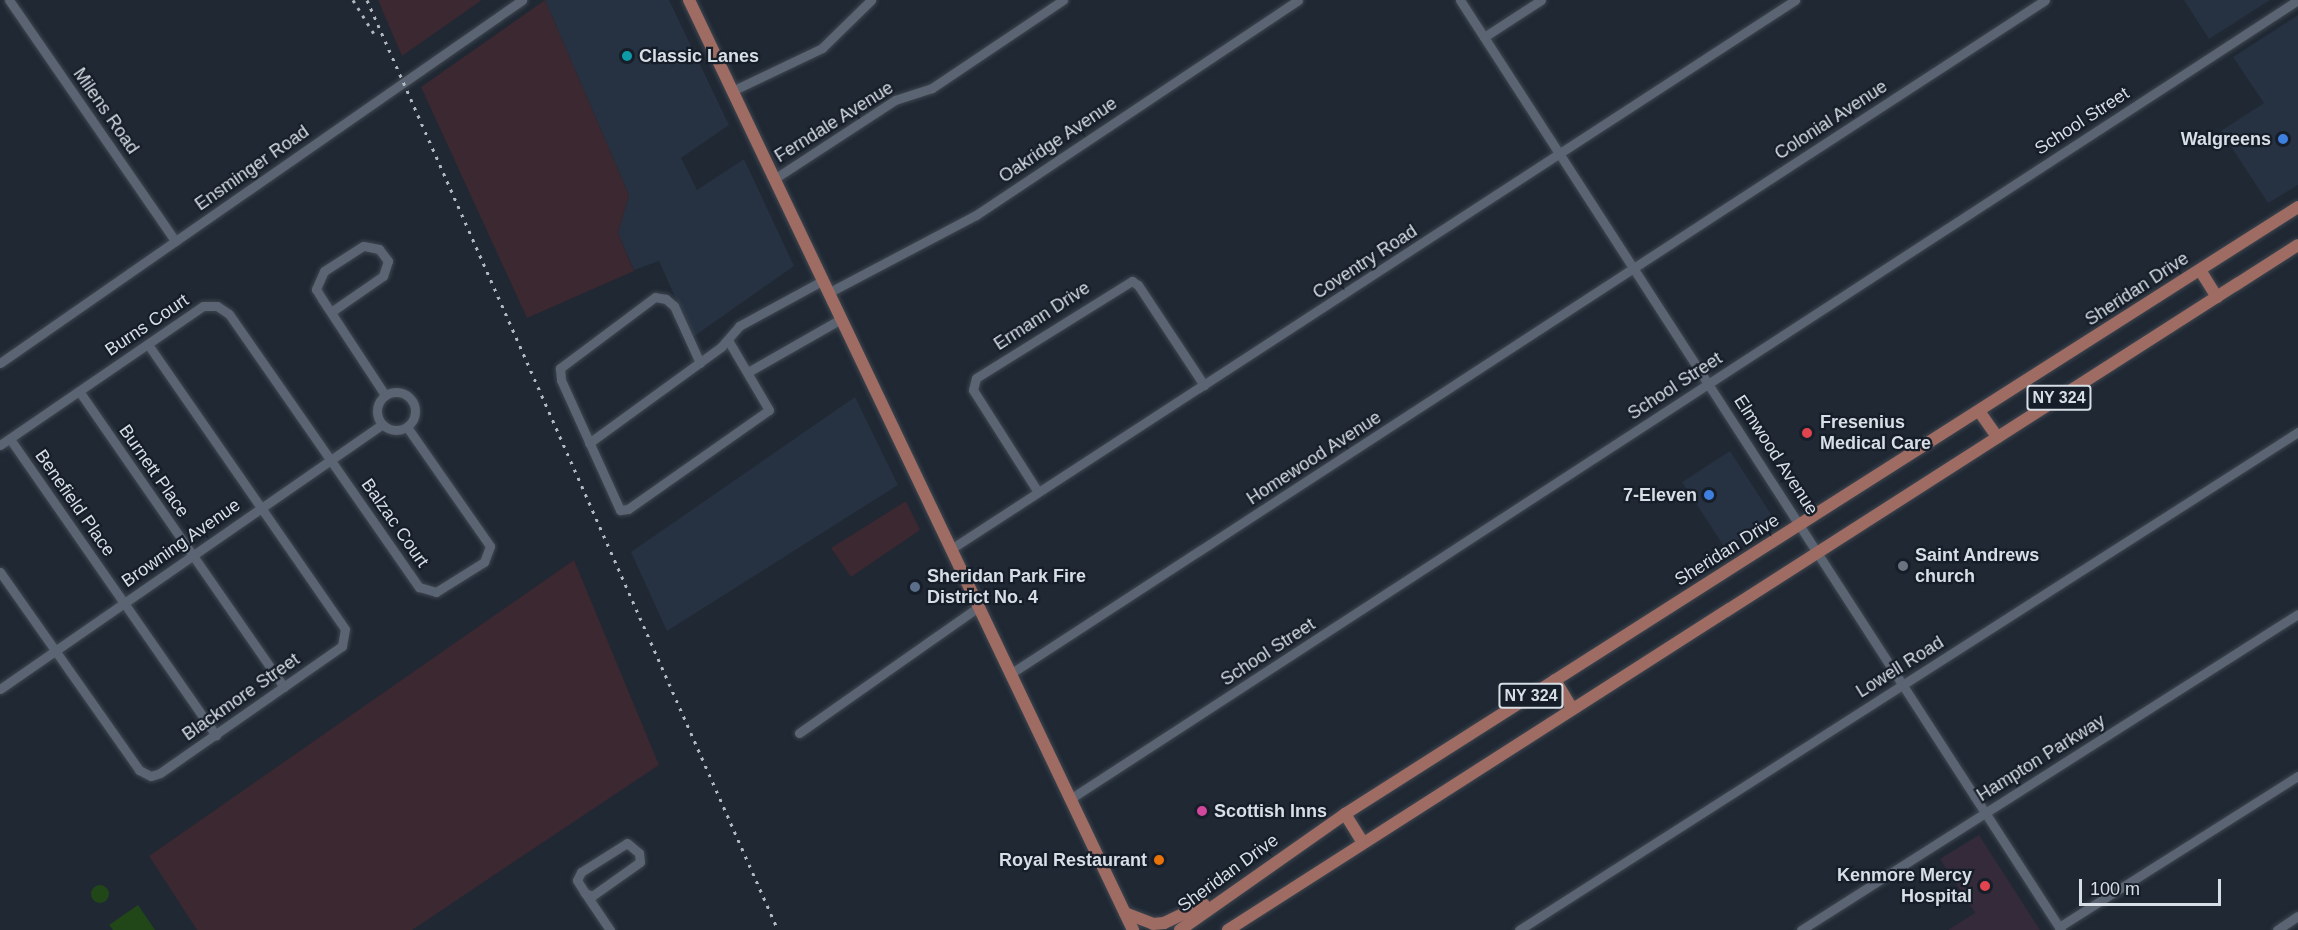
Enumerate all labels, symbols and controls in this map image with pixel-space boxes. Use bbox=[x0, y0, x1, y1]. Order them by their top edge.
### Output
place label: Classic Lanes bbox=[639, 45, 759, 67]
marker: Classic Lanes bbox=[620, 49, 634, 63]
street label: Milens Road bbox=[68, 64, 144, 158]
street label: Colonial Avenue bbox=[1770, 75, 1892, 165]
street label: Ferndale Avenue bbox=[770, 77, 898, 167]
street label: School Street bbox=[2031, 83, 2133, 159]
street label: Oakridge Avenue bbox=[994, 92, 1122, 188]
street label: Ensminger Road bbox=[191, 121, 313, 215]
place label: Walgreens bbox=[2181, 128, 2271, 150]
marker: Walgreens bbox=[2276, 132, 2290, 146]
street label: Coventry Road bbox=[1309, 220, 1421, 304]
street label: Sheridan Drive bbox=[2081, 248, 2193, 330]
street label: Ermann Drive bbox=[990, 277, 1094, 355]
street label: Burns Court bbox=[101, 289, 193, 361]
street label: School Street bbox=[1624, 348, 1726, 424]
road number: NY 324 bbox=[2026, 385, 2092, 411]
street label: Elmwood Avenue bbox=[1729, 391, 1823, 519]
street label: Homewood Avenue bbox=[1242, 406, 1386, 510]
place label: Fresenius Medical Care bbox=[1820, 412, 1931, 454]
street label: Burnett Place bbox=[114, 421, 194, 521]
marker: Fresenius Medical Care bbox=[1798, 424, 1816, 442]
street label: Benefield Place bbox=[30, 446, 120, 560]
street label: Balzac Court bbox=[357, 475, 433, 571]
place label: 7-Eleven bbox=[1623, 484, 1697, 506]
marker: 7-Eleven bbox=[1702, 488, 1716, 502]
street label: Browning Avenue bbox=[117, 494, 245, 592]
street label: Sheridan Drive bbox=[1671, 509, 1783, 591]
place label: Saint Andrews church bbox=[1915, 545, 2040, 588]
marker: Saint Andrews church bbox=[1896, 559, 1910, 573]
place label: Sheridan Park Fire District No. 4 bbox=[927, 566, 1086, 608]
marker: Sheridan Park Fire District No. 4 bbox=[908, 580, 922, 594]
street label: School Street bbox=[1217, 614, 1319, 690]
street label: Lowell Road bbox=[1852, 632, 1948, 702]
street label: Blackmore Street bbox=[178, 649, 304, 745]
road number: NY 324 bbox=[1498, 683, 1564, 709]
street label: Hampton Parkway bbox=[1973, 710, 2109, 806]
place label: Scottish Inns bbox=[1214, 800, 1327, 822]
marker: Scottish Inns bbox=[1195, 804, 1209, 818]
street label: Sheridan Drive bbox=[1173, 829, 1283, 917]
place label: Royal Restaurant bbox=[999, 849, 1147, 871]
marker: Royal Restaurant bbox=[1152, 853, 1166, 867]
place label: Kenmore Mercy Hospital bbox=[1837, 865, 1972, 908]
scale bar bbox=[2082, 867, 2224, 905]
marker: Kenmore Mercy Hospital bbox=[1976, 877, 1994, 895]
text: 100 m bbox=[2090, 879, 2140, 899]

